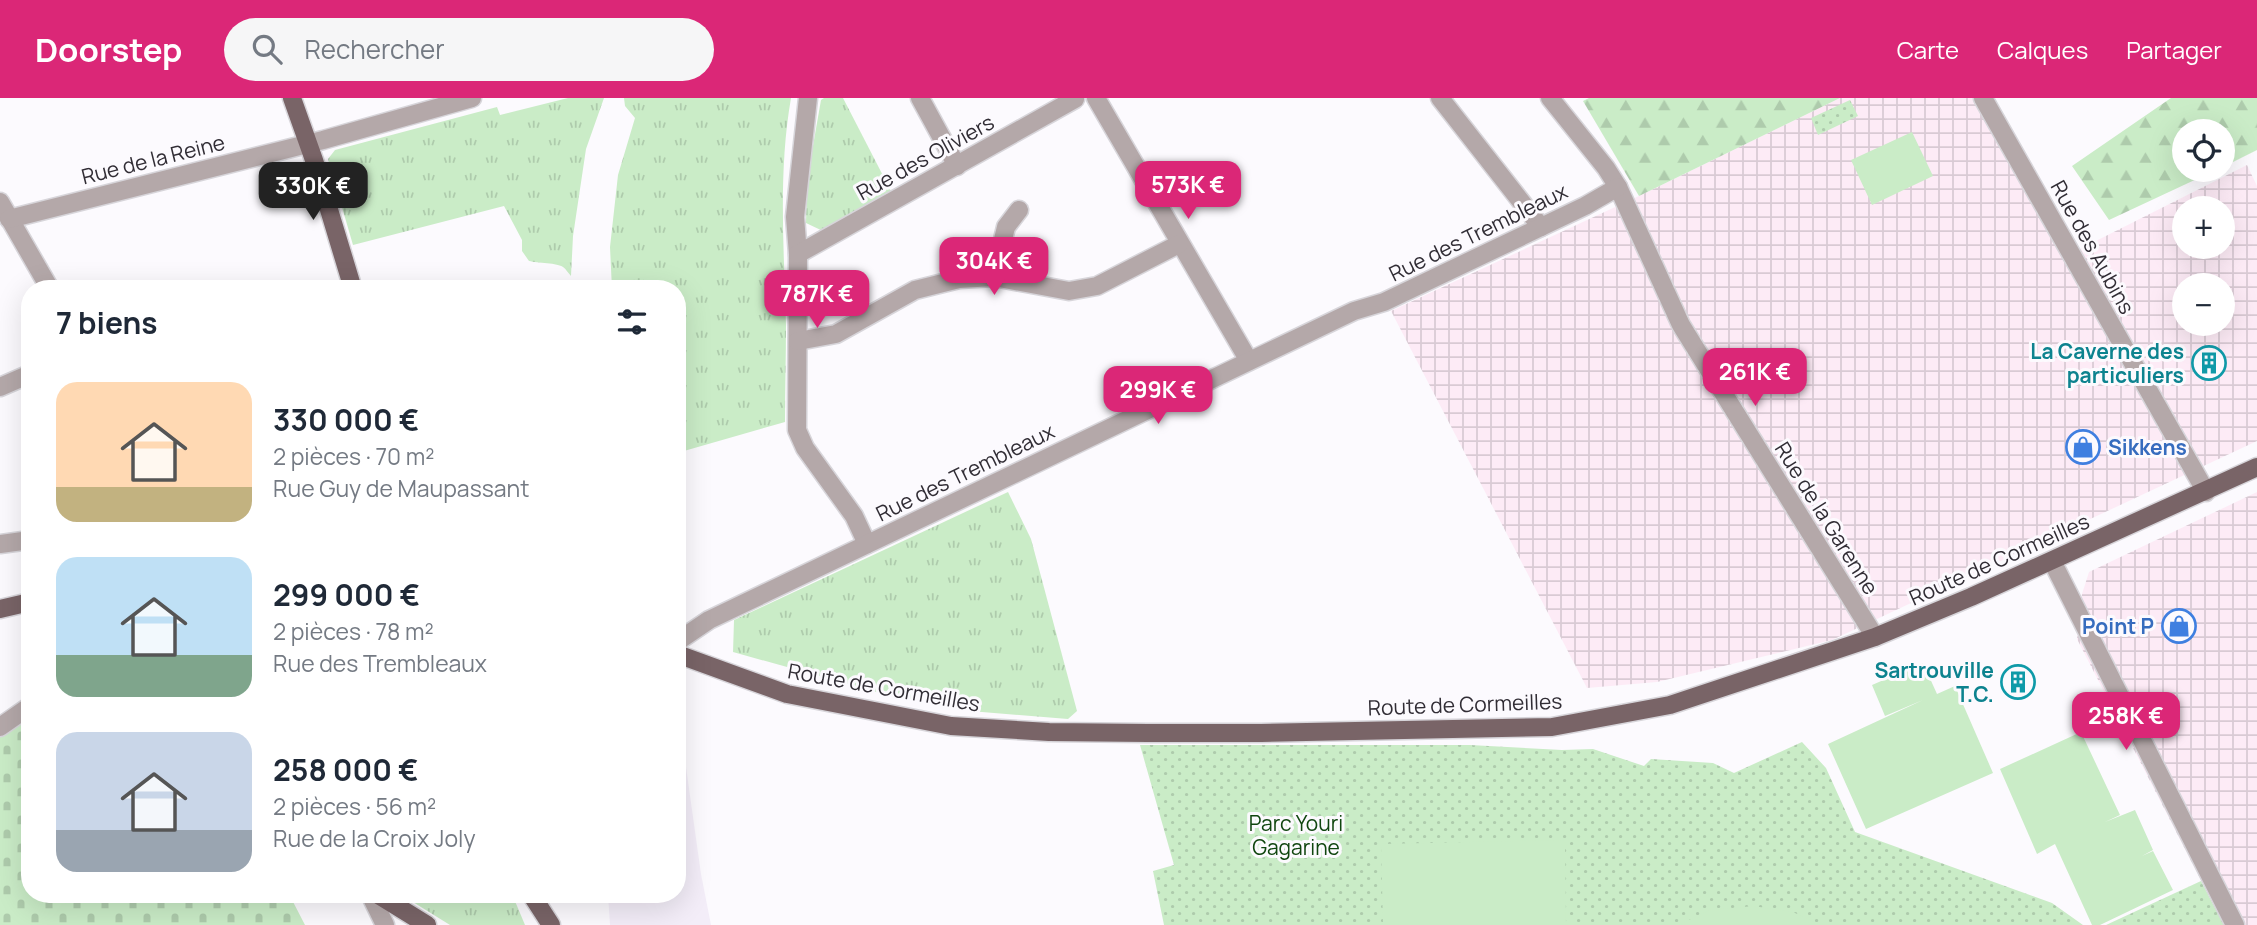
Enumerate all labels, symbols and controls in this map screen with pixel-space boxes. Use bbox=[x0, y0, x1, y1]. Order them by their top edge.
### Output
search box bbox=[224, 18, 714, 81]
text: Doorstep bbox=[35, 27, 182, 72]
icon: search bbox=[248, 30, 286, 68]
text: Rechercher bbox=[304, 31, 445, 67]
text: Carte bbox=[1897, 33, 1959, 66]
text: Calques bbox=[1997, 33, 2088, 66]
text: Partager bbox=[2126, 33, 2222, 66]
street label: Rue des Oliviers bbox=[851, 108, 999, 206]
map controls bbox=[2172, 119, 2235, 336]
button: locate bbox=[2172, 119, 2235, 182]
street label: Rue de la Reine bbox=[78, 128, 228, 190]
pin: 330K € bbox=[256, 162, 370, 222]
pin: 573K € bbox=[1131, 162, 1245, 221]
text: 573K € bbox=[1151, 168, 1225, 200]
text: 330K € bbox=[275, 169, 351, 201]
street label: Rue des Aubins bbox=[2045, 175, 2141, 319]
street label: Rue des Trembleaux bbox=[1384, 177, 1572, 287]
button: + bbox=[2172, 196, 2235, 259]
pin: 304K € bbox=[937, 238, 1051, 297]
text: 304K € bbox=[955, 244, 1033, 276]
pin: 787K € bbox=[760, 271, 874, 330]
button: − bbox=[2172, 273, 2235, 336]
text: 787K € bbox=[780, 277, 854, 309]
text: 7 biens bbox=[56, 302, 158, 343]
icon: filters bbox=[613, 303, 651, 341]
place label: La Caverne des particuliers bbox=[2030, 337, 2184, 389]
building icon: La Caverne des particuliers bbox=[2190, 344, 2228, 382]
pin: 261K € bbox=[1698, 348, 1812, 408]
text: 261K € bbox=[1719, 355, 1791, 387]
pin: 299K € bbox=[1101, 366, 1215, 426]
text: 299K € bbox=[1119, 373, 1197, 405]
text: 330 000 € bbox=[273, 399, 419, 440]
icon: home bbox=[112, 410, 196, 494]
street label: Rue des Trembleaux bbox=[871, 417, 1059, 527]
shop icon: Sikkens bbox=[2064, 428, 2102, 466]
place label: Sikkens bbox=[2108, 433, 2187, 461]
street label: Rue de la Garenne bbox=[1769, 436, 1885, 600]
text: 2 pièces · 70 m² bbox=[273, 440, 434, 472]
text: Rue Guy de Maupassant bbox=[273, 472, 529, 504]
street label: Route de Cormeilles bbox=[1904, 507, 2094, 611]
text: 299 000 € bbox=[273, 574, 420, 615]
icon: home bbox=[112, 585, 196, 669]
shop icon: Point P bbox=[2160, 607, 2198, 645]
place label: Point P bbox=[2082, 612, 2154, 640]
text: 2 pièces · 78 m² bbox=[273, 615, 434, 647]
text: Rue des Trembleaux bbox=[273, 647, 487, 679]
street label: Route de Cormeilles bbox=[786, 656, 982, 718]
place label: Sartrouville T.C. bbox=[1874, 656, 1994, 708]
building icon: Sartrouville T.C. bbox=[1999, 663, 2037, 701]
street label: Route de Cormeilles bbox=[1367, 687, 1563, 721]
pin: 258K € bbox=[2069, 692, 2183, 752]
text: 258K € bbox=[2088, 699, 2164, 731]
text: 258 000 € bbox=[273, 749, 419, 790]
icon: home bbox=[112, 760, 196, 844]
text: 2 pièces · 56 m² bbox=[273, 790, 436, 822]
park label: Parc Youri Gagarine bbox=[1249, 809, 1343, 861]
text: Rue de la Croix Joly bbox=[273, 822, 476, 854]

